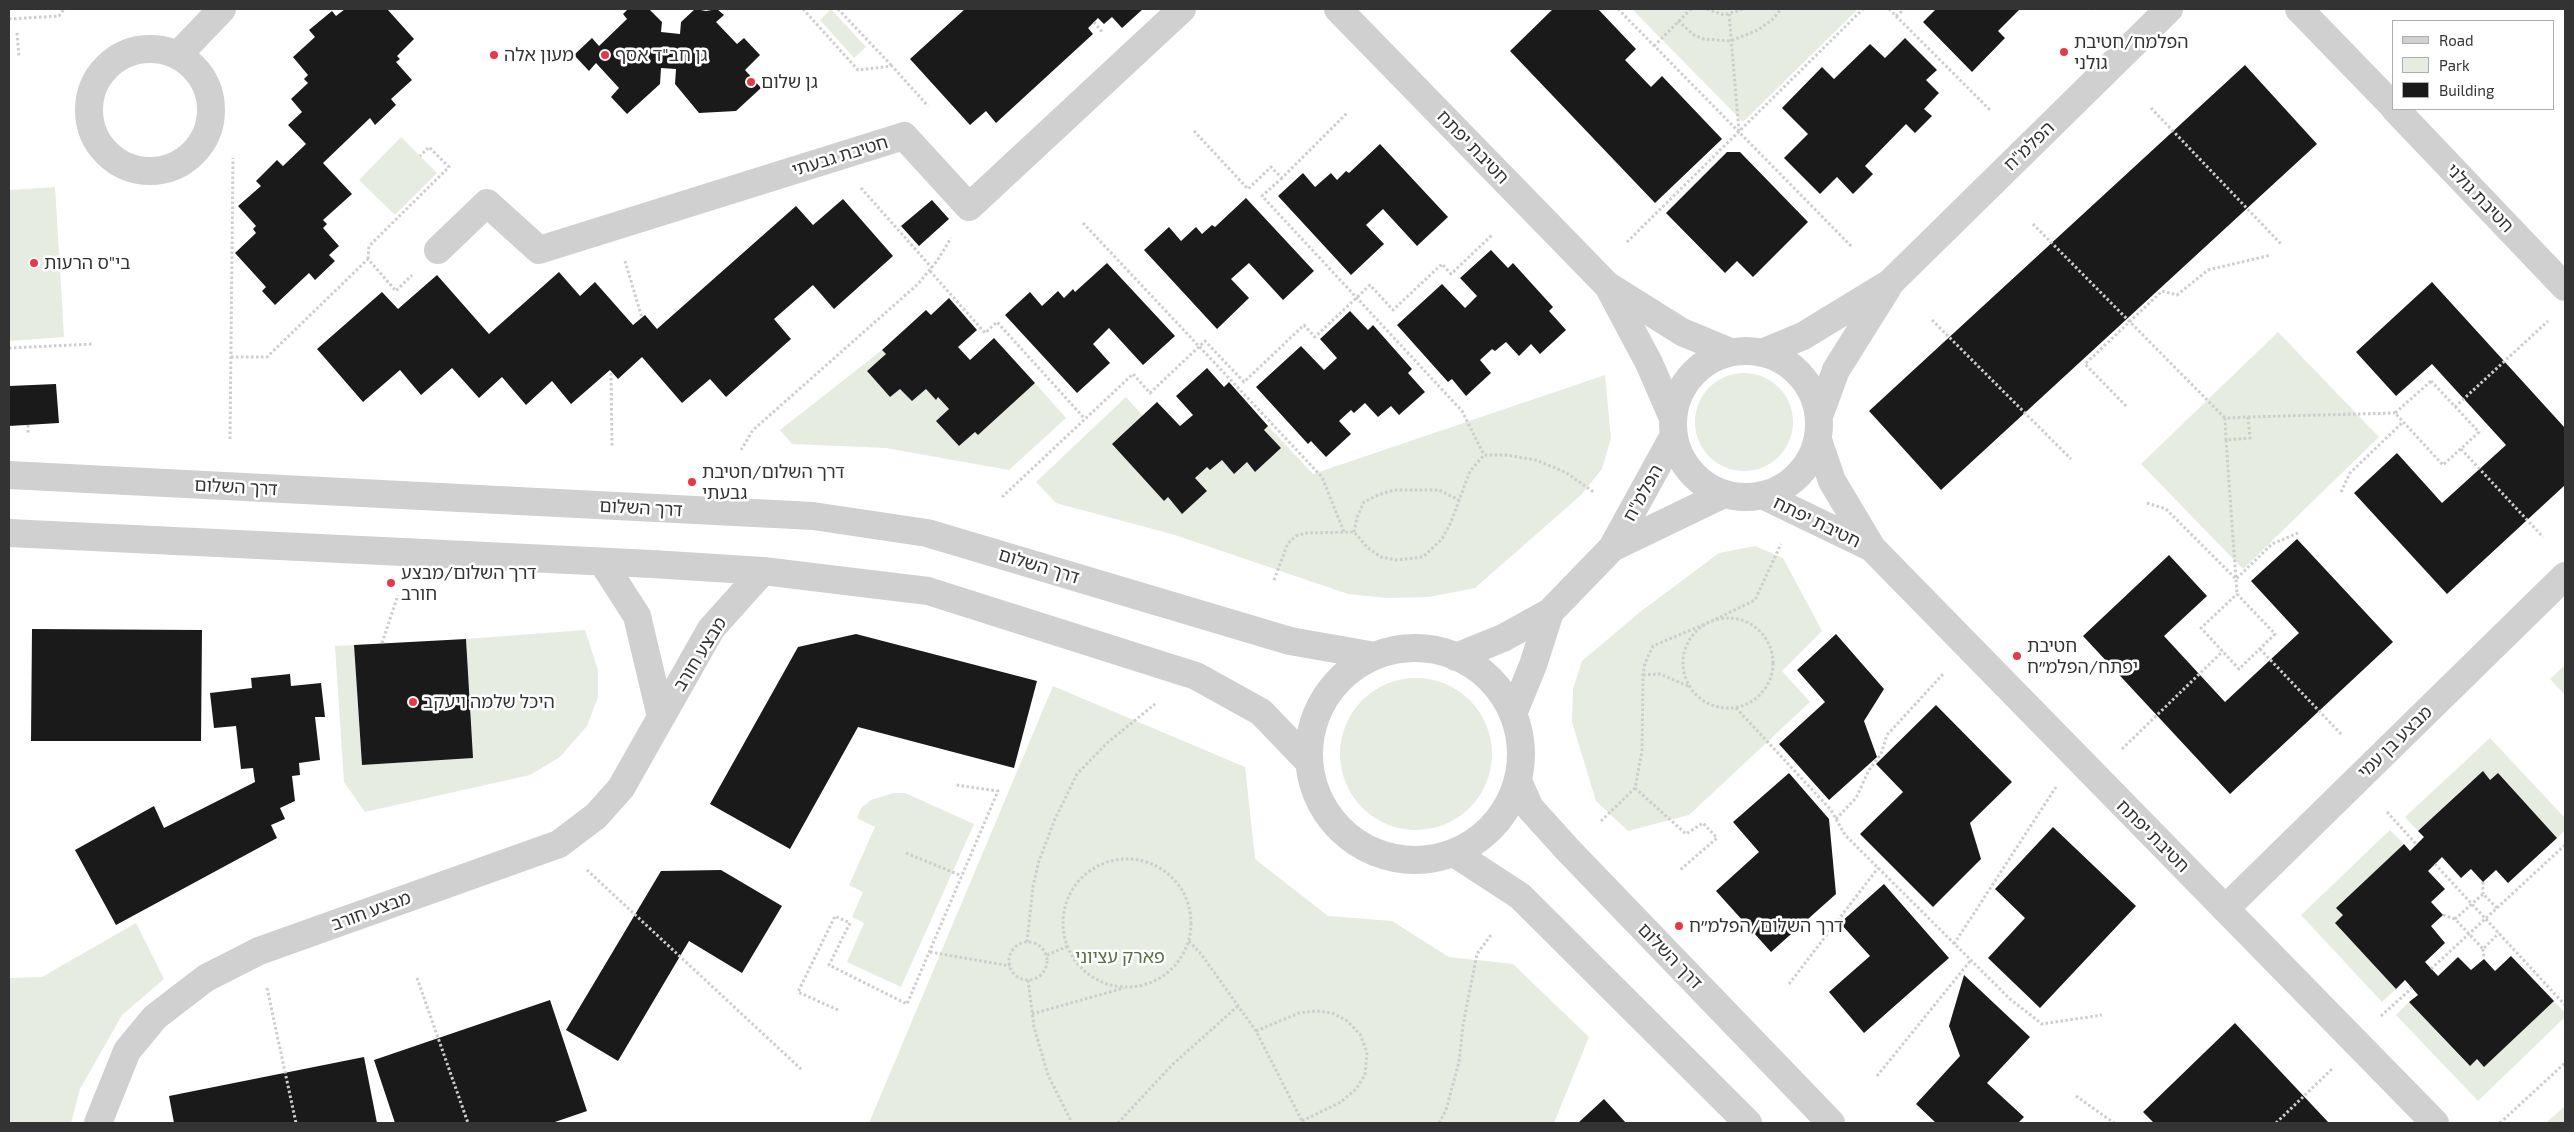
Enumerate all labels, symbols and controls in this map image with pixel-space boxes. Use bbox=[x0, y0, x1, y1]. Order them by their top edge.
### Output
legend bbox=[2392, 20, 2554, 110]
place label: הפלמח/חטיבת גולני bbox=[2074, 31, 2189, 74]
text: Road bbox=[2439, 31, 2474, 49]
place label: מעון אלה bbox=[504, 44, 574, 66]
place label: גן חב"ד אסף bbox=[615, 44, 708, 66]
marker: הפלמח/חטיבת גולני bbox=[2058, 46, 2070, 58]
marker: מעון אלה bbox=[488, 49, 500, 61]
marker: גן חב"ד אסף bbox=[599, 49, 611, 61]
text: Park bbox=[2439, 56, 2470, 74]
place label: גן שלום bbox=[761, 71, 818, 93]
marker: גן שלום bbox=[745, 76, 757, 88]
text: Building bbox=[2439, 81, 2494, 99]
street label: חטיבת יפתח bbox=[1433, 106, 1513, 188]
street label: הפלמ"ח bbox=[1999, 117, 2059, 175]
street label: חטיבת גבעתי bbox=[789, 131, 891, 181]
street label: חטיבת גולני bbox=[2442, 159, 2518, 237]
place label: בי"ס הרעות bbox=[44, 252, 131, 274]
marker: בי"ס הרעות bbox=[28, 257, 40, 269]
place label: דרך השלום/חטיבת גבעתי bbox=[702, 461, 845, 504]
street label: הפלמ"ח bbox=[1619, 461, 1667, 525]
street label: דרך השלום bbox=[194, 474, 278, 500]
marker: דרך השלום/חטיבת גבעתי bbox=[686, 476, 698, 488]
street label: חטיבת יפתח bbox=[1770, 492, 1864, 552]
street label: דרך השלום bbox=[599, 495, 683, 521]
street label: דרך השלום bbox=[996, 543, 1082, 589]
place label: דרך השלום/מבצע חורב bbox=[401, 562, 537, 604]
marker: דרך השלום/מבצע חורב bbox=[385, 577, 397, 589]
street label: מבצע חורב bbox=[669, 613, 731, 695]
place label: חטיבת יפתח/הפלמ״ח bbox=[2027, 635, 2138, 678]
marker: חטיבת יפתח/הפלמ״ח bbox=[2011, 650, 2023, 662]
place label: היכל שלמה ויעקב bbox=[423, 691, 555, 713]
marker: היכל שלמה ויעקב bbox=[407, 696, 419, 708]
street label: מבצע בן עמי bbox=[2353, 701, 2437, 783]
street label: חטיבת יפתח bbox=[2112, 795, 2194, 877]
street label: מבצע חורב bbox=[328, 887, 414, 935]
place label: דרך השלום/הפלמ״ח bbox=[1689, 915, 1843, 937]
street label: דרך השלום bbox=[1633, 918, 1707, 994]
marker: דרך השלום/הפלמ״ח bbox=[1673, 920, 1685, 932]
park label: פארק עציוני bbox=[1075, 946, 1165, 968]

